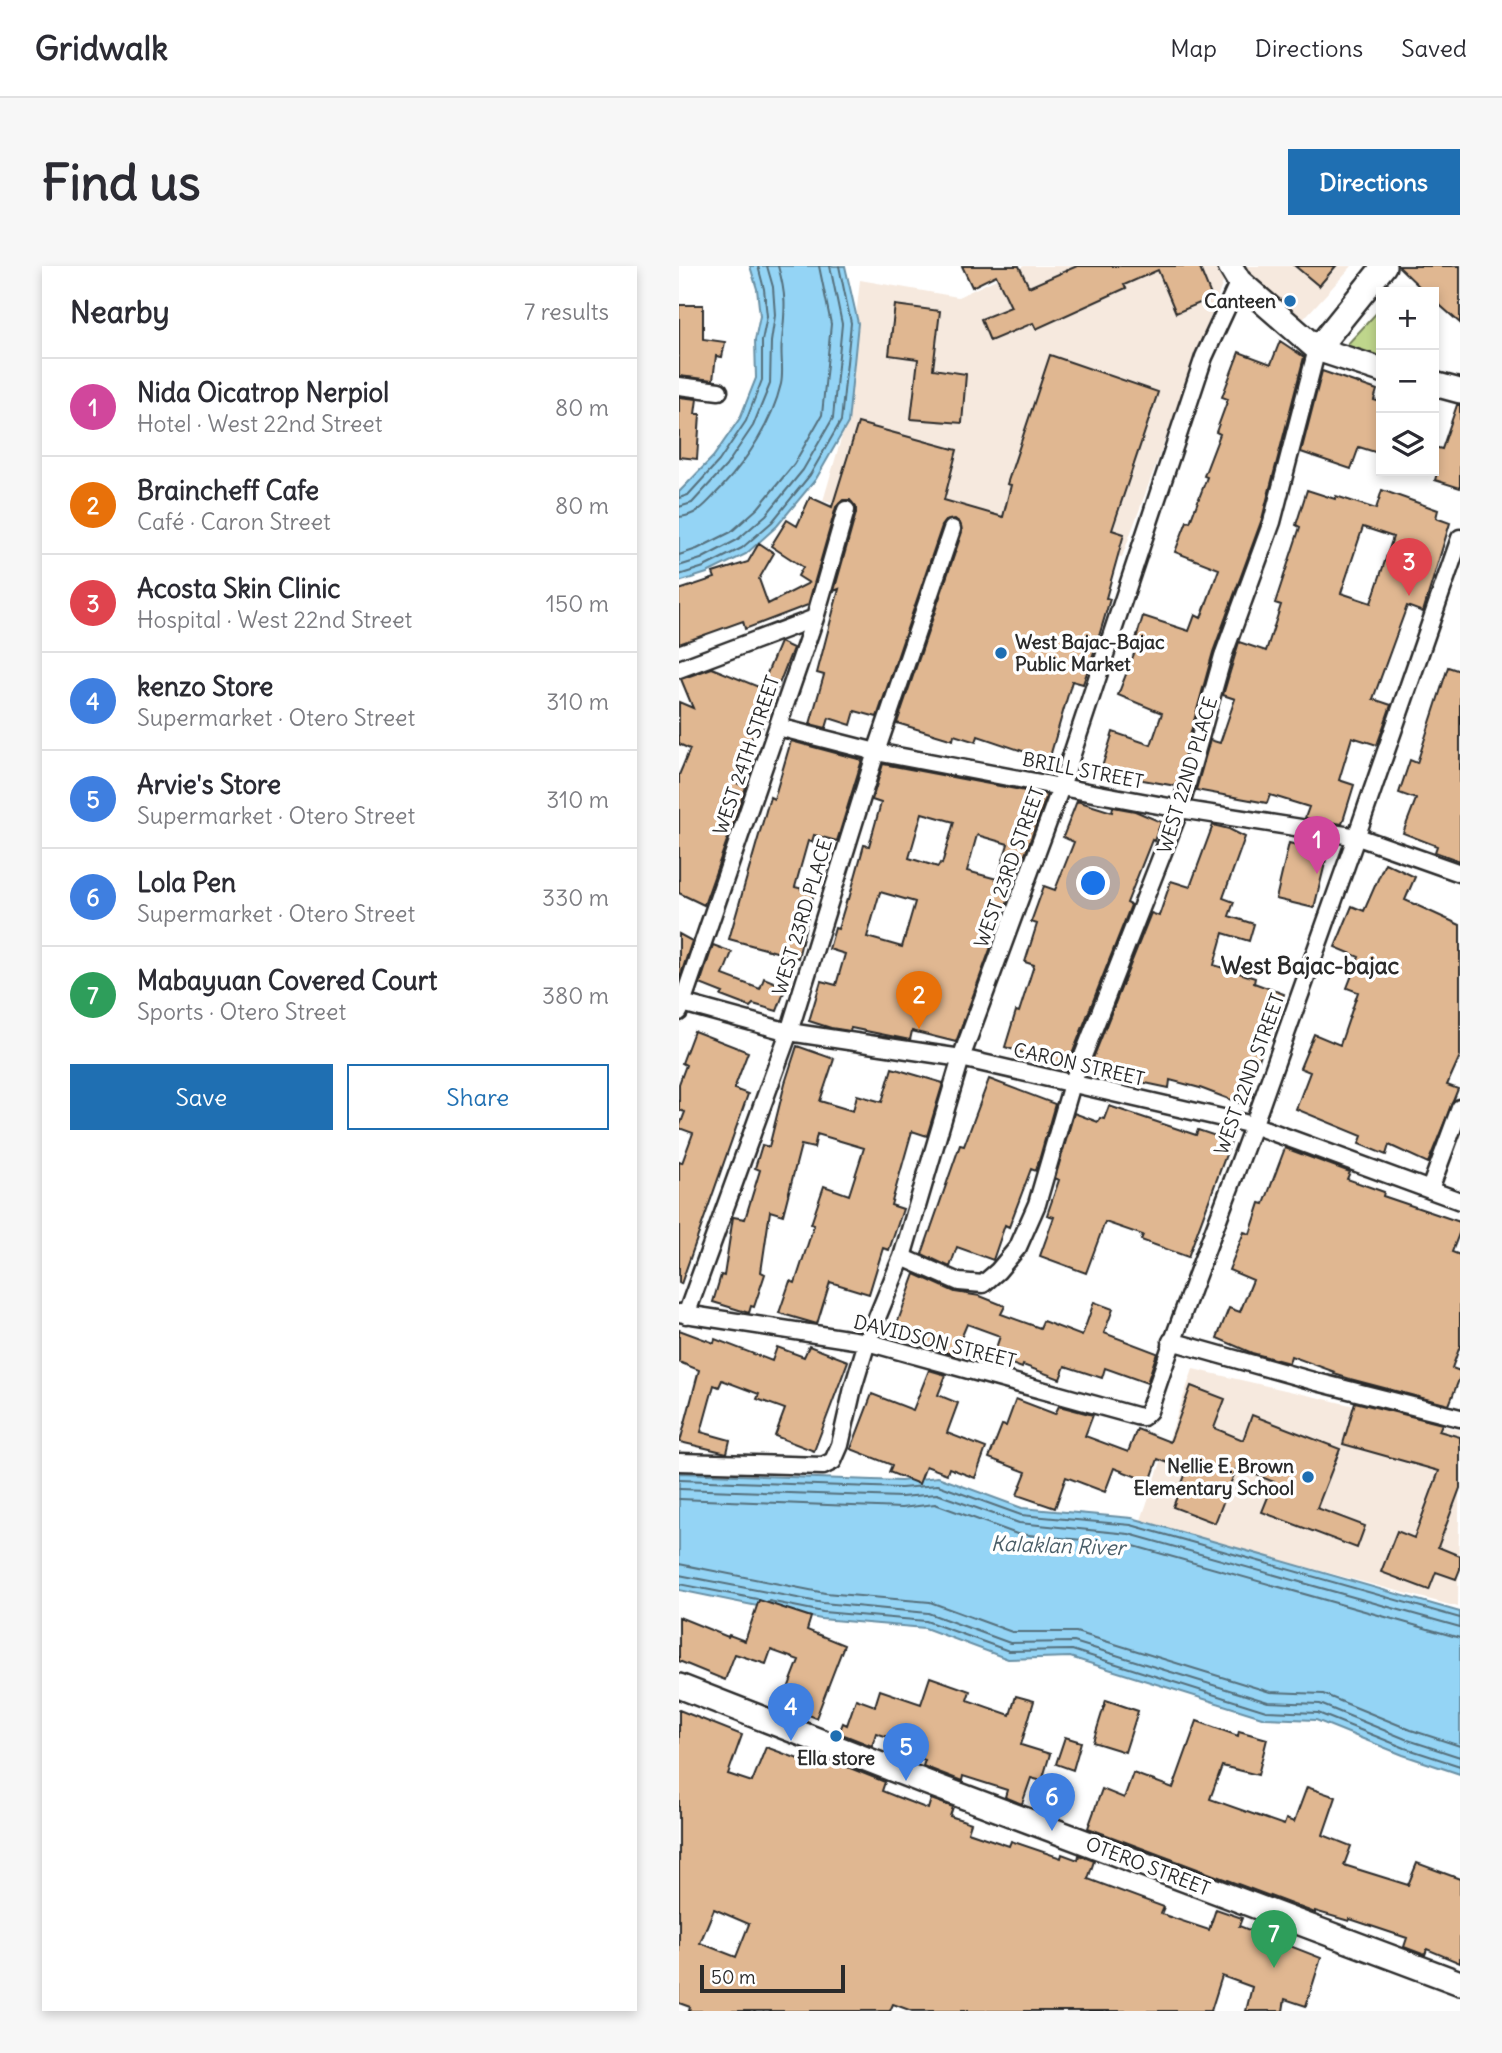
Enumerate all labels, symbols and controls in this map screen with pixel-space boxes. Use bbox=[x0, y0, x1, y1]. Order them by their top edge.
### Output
text: Gridwalk bbox=[35, 27, 168, 69]
text: Map bbox=[1170, 33, 1217, 63]
text: Directions bbox=[1255, 33, 1363, 63]
text: Saved bbox=[1401, 33, 1467, 63]
button: Directions bbox=[1288, 149, 1460, 215]
text: Find us bbox=[42, 152, 200, 213]
map controls bbox=[1376, 287, 1439, 476]
button: + bbox=[1376, 287, 1439, 350]
place label: Canteen bbox=[1204, 289, 1276, 313]
text: Nearby bbox=[70, 293, 170, 331]
marker: Canteen bbox=[1282, 293, 1298, 309]
text: 7 results bbox=[524, 297, 609, 326]
button: − bbox=[1376, 350, 1439, 413]
text: Nida Oicatrop Nerpiol bbox=[137, 376, 389, 409]
text: 1 bbox=[88, 393, 98, 422]
text: 80 m bbox=[555, 393, 609, 422]
text: Hotel · West 22nd Street bbox=[137, 409, 382, 438]
button: layers bbox=[1376, 413, 1439, 476]
text: Braincheff Cafe bbox=[137, 474, 319, 507]
text: 2 bbox=[87, 491, 99, 520]
text: 80 m bbox=[555, 491, 609, 520]
text: Café · Caron Street bbox=[137, 507, 331, 536]
pin: 3 bbox=[1386, 538, 1432, 596]
text: Acosta Skin Clinic bbox=[137, 572, 341, 605]
text: 3 bbox=[86, 589, 100, 618]
text: 150 m bbox=[546, 589, 609, 618]
text: Hospital · West 22nd Street bbox=[137, 605, 412, 634]
place label: West Bajac-Bajac Public Market bbox=[1015, 630, 1165, 676]
marker: West Bajac-Bajac Public Market bbox=[993, 645, 1009, 661]
text: kenzo Store bbox=[137, 670, 273, 703]
street label: WEST 24TH STREET bbox=[707, 672, 785, 838]
text: 4 bbox=[86, 687, 100, 716]
text: 310 m bbox=[546, 687, 609, 716]
street label: WEST 22ND PLACE bbox=[1152, 694, 1222, 856]
text: Supermarket · Otero Street bbox=[137, 703, 415, 732]
street label: BRILL STREET bbox=[1020, 747, 1146, 794]
text: Arvie's Store bbox=[137, 768, 281, 801]
street label: WEST 23RD STREET bbox=[969, 783, 1049, 951]
text: 5 bbox=[86, 785, 100, 814]
text: 310 m bbox=[546, 785, 609, 814]
text: Supermarket · Otero Street bbox=[137, 801, 415, 830]
pin: 1 bbox=[1294, 816, 1340, 874]
street label: WEST 23RD PLACE bbox=[767, 836, 837, 998]
text: Lola Pen bbox=[137, 866, 236, 899]
your location bbox=[1076, 866, 1110, 900]
text: 6 bbox=[86, 883, 100, 912]
text: 330 m bbox=[542, 883, 609, 912]
text: Supermarket · Otero Street bbox=[137, 899, 415, 928]
district label: West Bajac-bajac bbox=[1221, 951, 1400, 980]
text: Mabayuan Covered Court bbox=[137, 964, 437, 997]
pin: 2 bbox=[896, 971, 942, 1029]
text: 7 bbox=[87, 981, 99, 1010]
text: 380 m bbox=[542, 981, 609, 1010]
street label: WEST 22ND STREET bbox=[1209, 990, 1289, 1158]
text: Sports · Otero Street bbox=[137, 997, 346, 1026]
street label: CARON STREET bbox=[1011, 1037, 1147, 1091]
button: Save bbox=[70, 1064, 333, 1130]
button: Share bbox=[347, 1064, 609, 1130]
street label: DAVIDSON STREET bbox=[851, 1309, 1019, 1373]
place label: Nellie E. Brown Elementary School bbox=[1133, 1454, 1294, 1500]
marker: Nellie E. Brown Elementary School bbox=[1300, 1469, 1316, 1485]
water label: Kalaklan River bbox=[990, 1530, 1128, 1561]
pin: 4 bbox=[768, 1683, 814, 1741]
pin: 5 bbox=[883, 1723, 929, 1781]
marker: Ella store bbox=[828, 1728, 844, 1744]
place label: Ella store bbox=[797, 1746, 875, 1770]
pin: 6 bbox=[1029, 1773, 1075, 1831]
street label: OTERO STREET bbox=[1082, 1831, 1214, 1901]
pin: 7 bbox=[1251, 1910, 1297, 1968]
scale bar bbox=[700, 1962, 845, 1994]
text: 50 m bbox=[711, 1965, 756, 1989]

